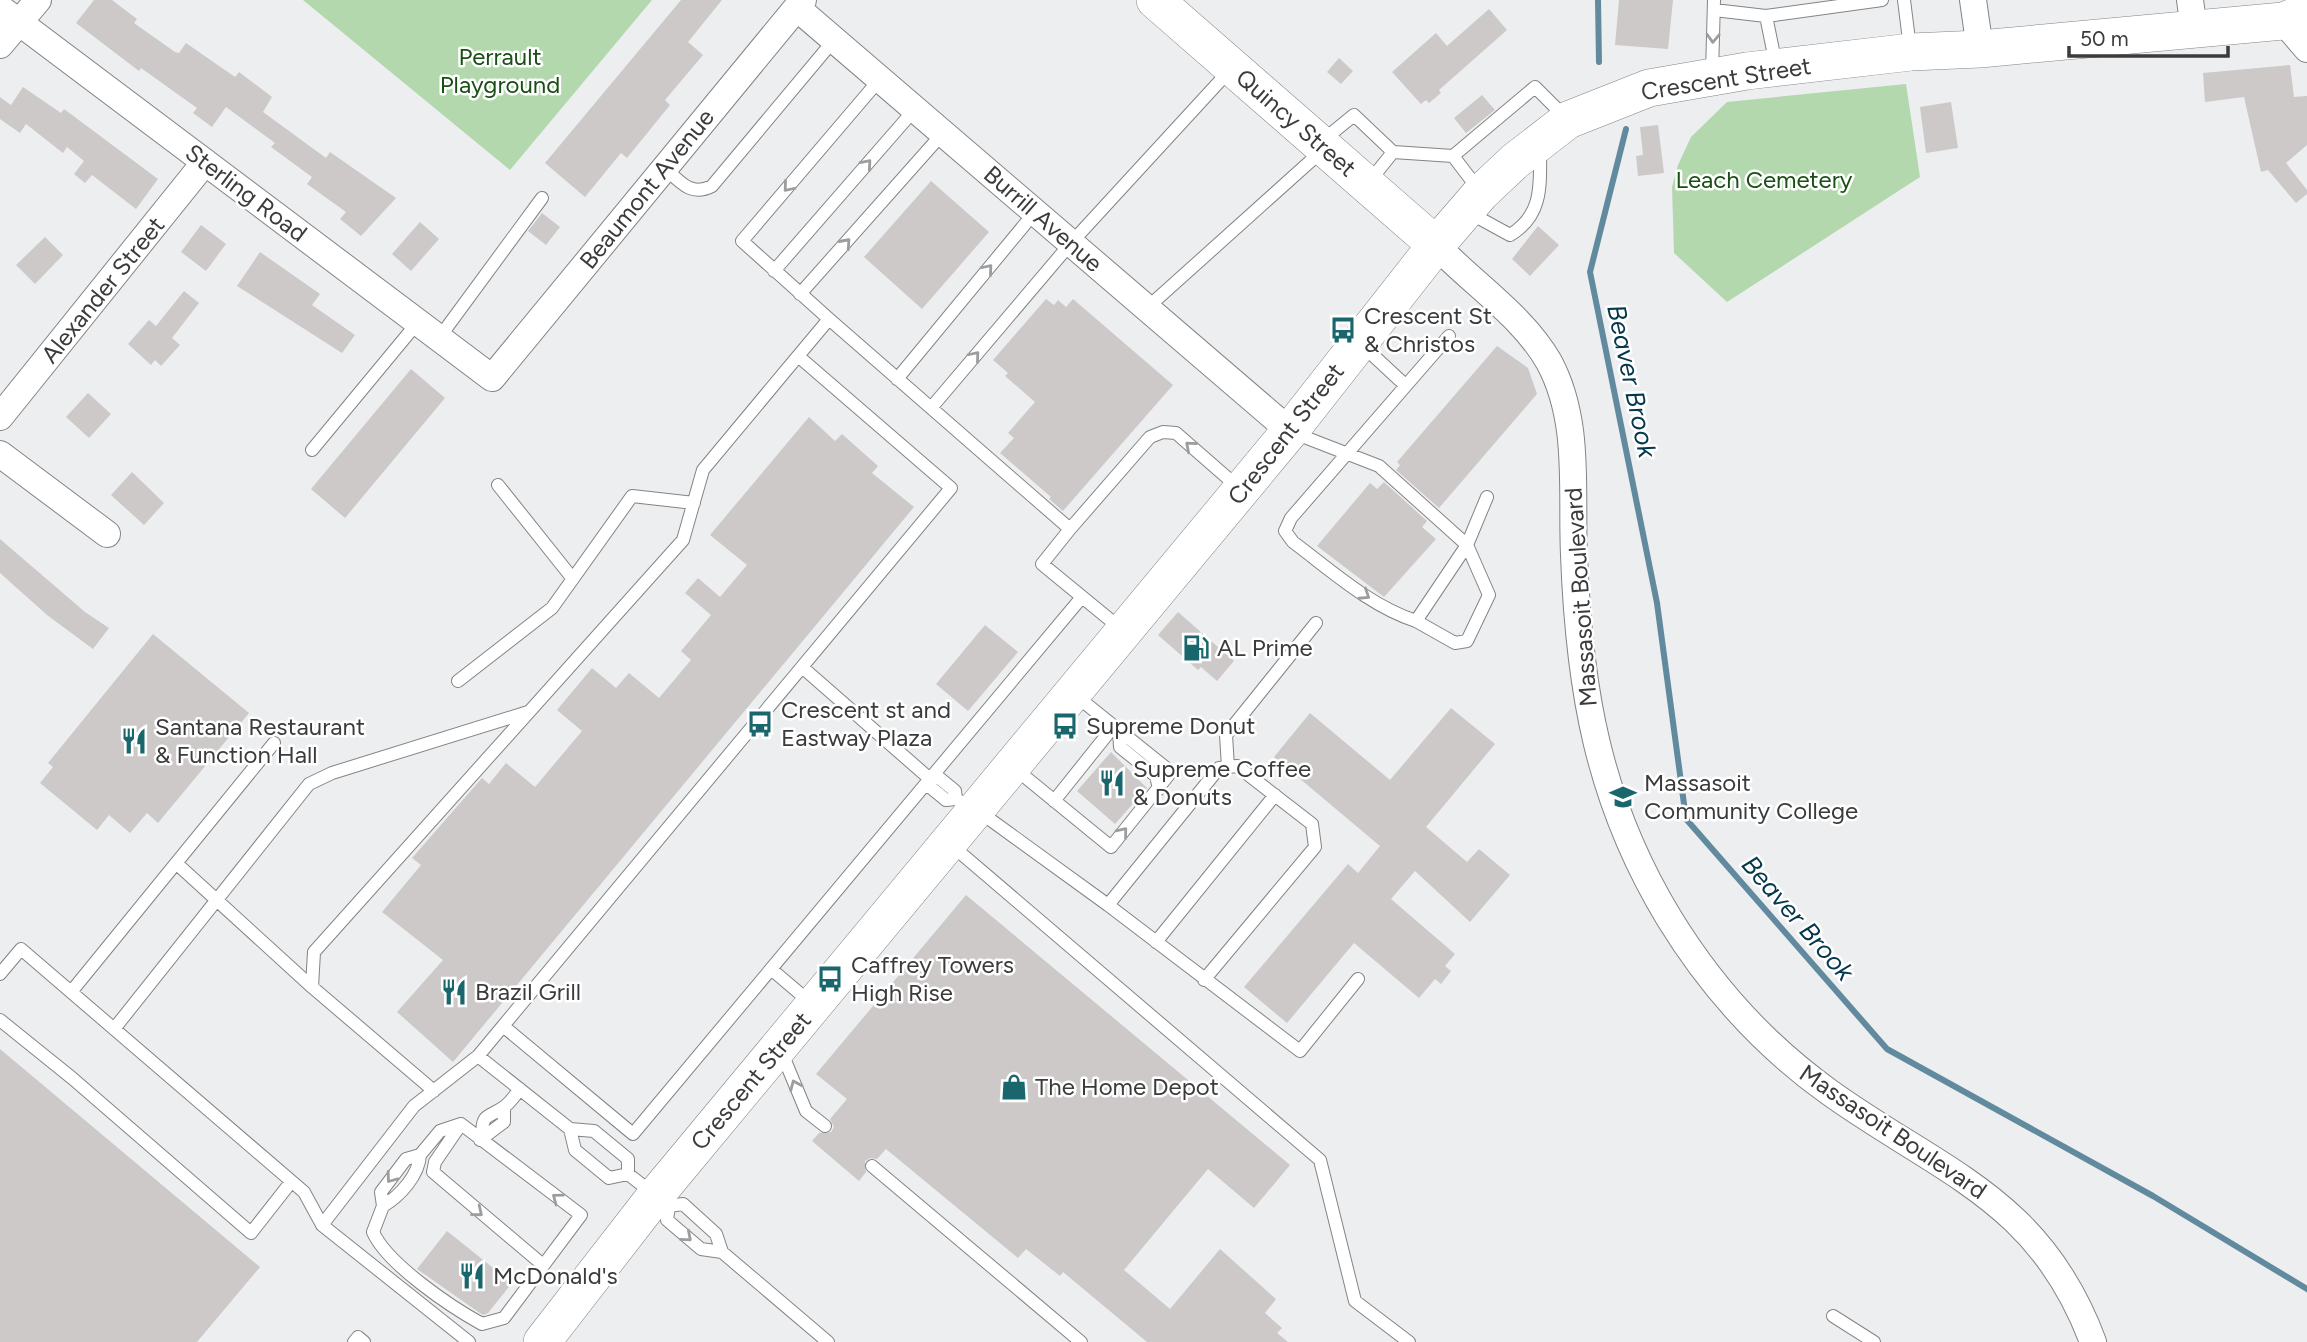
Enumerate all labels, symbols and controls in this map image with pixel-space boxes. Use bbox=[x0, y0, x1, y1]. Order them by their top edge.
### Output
scale bar bbox=[2069, 14, 2228, 58]
text: 50 m bbox=[2080, 26, 2129, 51]
one-way arrow bbox=[1705, 33, 1721, 44]
park label: Perrault Playground bbox=[440, 42, 560, 99]
street label: Crescent Street bbox=[1639, 51, 1813, 106]
street label: Quincy Street bbox=[1230, 63, 1362, 183]
street label: Beaumont Avenue bbox=[573, 103, 720, 274]
street label: Sterling Road bbox=[180, 138, 313, 248]
one-way arrow bbox=[859, 159, 871, 172]
street label: Burrill Avenue bbox=[978, 159, 1109, 278]
park label: Leach Cemetery bbox=[1676, 165, 1853, 194]
one-way arrow bbox=[784, 179, 796, 192]
street label: Alexander Street bbox=[35, 211, 170, 369]
one-way arrow bbox=[837, 238, 850, 251]
one-way arrow bbox=[980, 265, 992, 278]
place label: Crescent St & Christos bbox=[1364, 301, 1492, 358]
water label: Beaver Brook bbox=[1600, 302, 1664, 462]
bus stop icon: Crescent St & Christos bbox=[1328, 315, 1358, 345]
one-way arrow bbox=[967, 351, 979, 364]
street label: Crescent Street bbox=[1221, 357, 1350, 510]
one-way arrow bbox=[1185, 442, 1198, 454]
street label: Massasoit Boulevard bbox=[1558, 487, 1603, 708]
one-way arrow bbox=[1357, 586, 1370, 599]
fuel station icon: AL Prime bbox=[1181, 633, 1211, 663]
place label: AL Prime bbox=[1217, 633, 1313, 662]
place label: Crescent st and Eastway Plaza bbox=[781, 695, 951, 752]
bus stop icon: Crescent st and Eastway Plaza bbox=[745, 709, 775, 739]
bus stop icon: Supreme Donut bbox=[1050, 711, 1080, 741]
place label: Supreme Donut bbox=[1086, 711, 1255, 740]
place label: Santana Restaurant & Function Hall bbox=[155, 712, 365, 769]
restaurant icon: Santana Restaurant & Function Hall bbox=[119, 726, 149, 756]
place label: Supreme Coffee & Donuts bbox=[1133, 754, 1311, 811]
restaurant icon: Supreme Coffee & Donuts bbox=[1097, 768, 1127, 798]
place label: Massasoit Community College bbox=[1644, 768, 1858, 825]
school or university icon: Massasoit Community College bbox=[1608, 782, 1638, 812]
one-way arrow bbox=[1115, 827, 1128, 839]
water label: Beaver Brook bbox=[1735, 849, 1862, 988]
place label: Caffrey Towers High Rise bbox=[851, 950, 1014, 1007]
bus stop icon: Caffrey Towers High Rise bbox=[815, 964, 845, 994]
restaurant icon: Brazil Grill bbox=[439, 977, 469, 1007]
place label: Brazil Grill bbox=[475, 977, 581, 1006]
street label: Crescent Street bbox=[684, 1006, 817, 1156]
street label: Massasoit Boulevard bbox=[1794, 1058, 1992, 1205]
shop icon: The Home Depot bbox=[999, 1072, 1029, 1102]
place label: The Home Depot bbox=[1035, 1072, 1219, 1101]
one-way arrow bbox=[789, 1080, 803, 1092]
one-way arrow bbox=[387, 1171, 399, 1183]
one-way arrow bbox=[552, 1193, 565, 1206]
one-way arrow bbox=[470, 1204, 483, 1216]
one-way arrow bbox=[679, 1229, 692, 1241]
restaurant icon: McDonald's bbox=[457, 1261, 487, 1291]
place label: McDonald's bbox=[493, 1261, 618, 1290]

